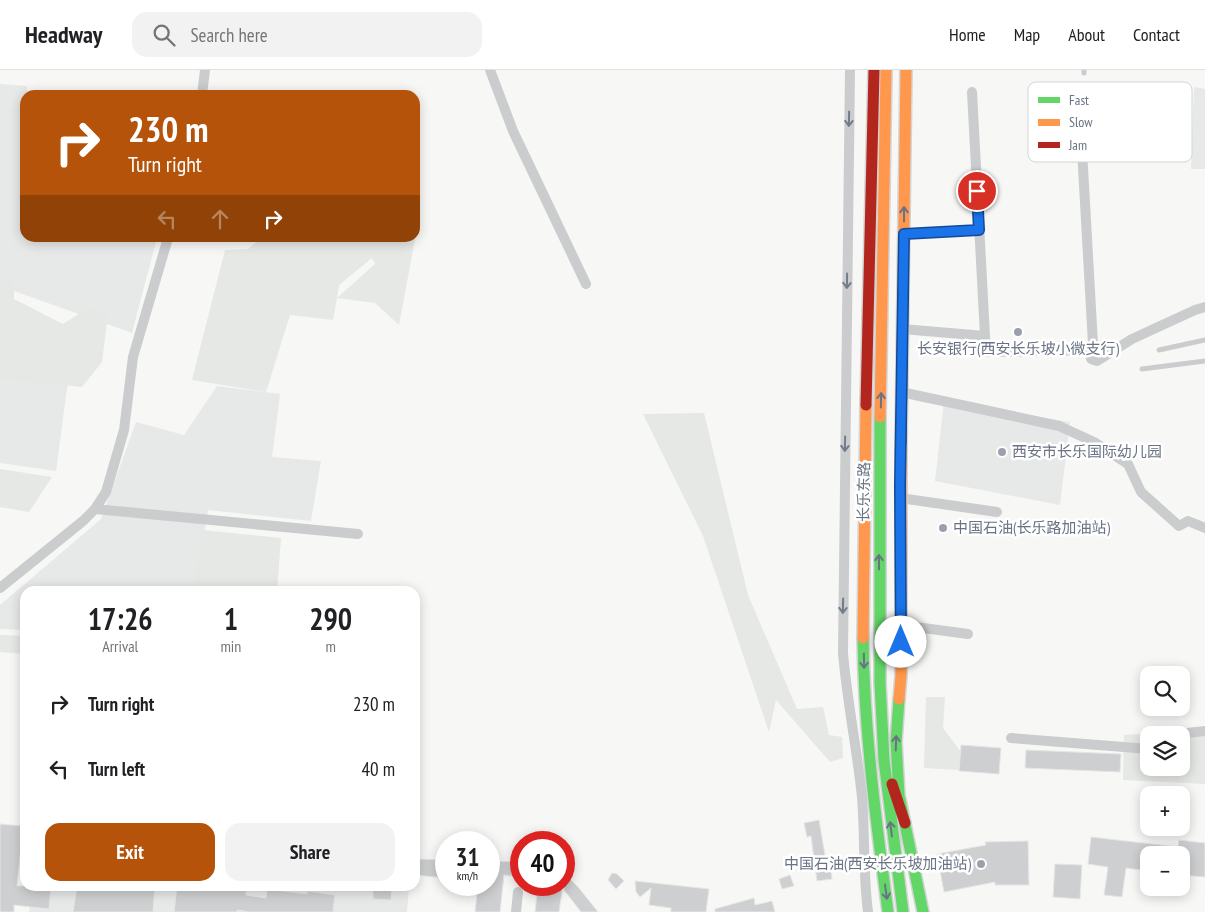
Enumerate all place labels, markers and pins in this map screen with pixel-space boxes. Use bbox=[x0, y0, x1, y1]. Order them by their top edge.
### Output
pin bbox=[956, 170, 998, 212]
marker: 长安银行(西安长乐坡小微支行) bbox=[1012, 326, 1024, 338]
place label: 长安银行(西安长乐坡小微支行) bbox=[917, 339, 1119, 358]
place label: 西安市长乐国际幼儿园 bbox=[1012, 442, 1162, 461]
marker: 西安市长乐国际幼儿园 bbox=[996, 446, 1008, 458]
place label: 中国石油(长乐路加油站) bbox=[953, 518, 1110, 537]
marker: 中国石油(长乐路加油站) bbox=[937, 522, 949, 534]
place label: 中国石油(西安长乐坡加油站) bbox=[784, 854, 971, 873]
marker: 中国石油(西安长乐坡加油站) bbox=[975, 858, 987, 870]

